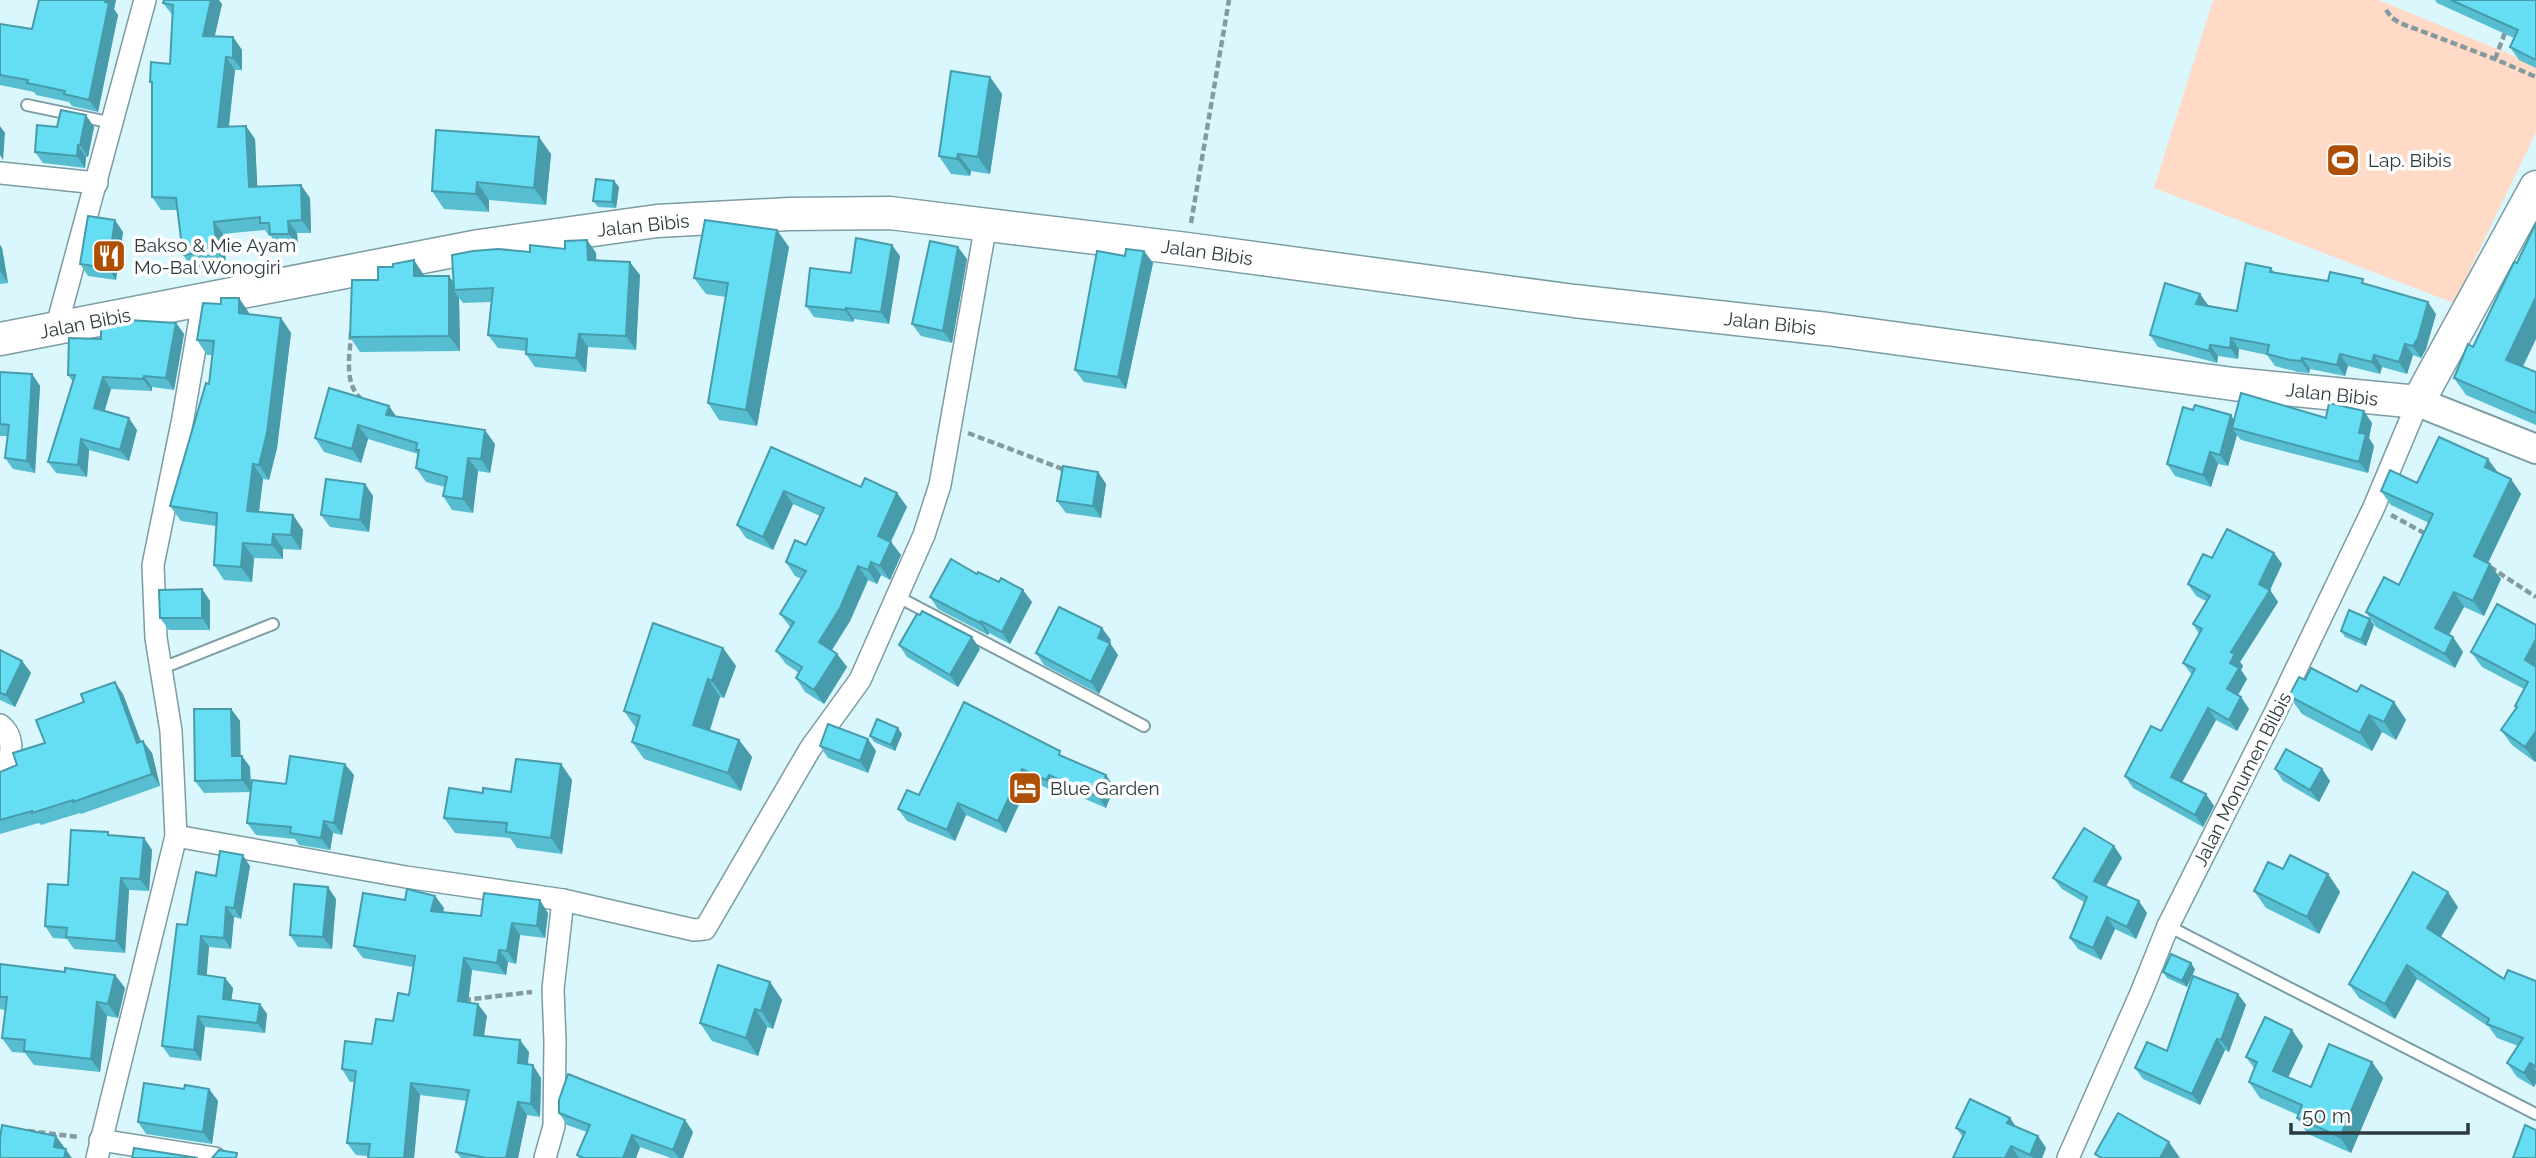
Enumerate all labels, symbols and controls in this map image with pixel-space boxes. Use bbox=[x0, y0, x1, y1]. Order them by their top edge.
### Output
sports icon: Lap. Bibis bbox=[2324, 141, 2362, 179]
place label: Lap. Bibis bbox=[2368, 149, 2451, 171]
street label: Jalan Bibis bbox=[596, 209, 690, 241]
place label: Bakso & Mie Ayam Mo-Bal Wonogiri bbox=[134, 234, 296, 278]
street label: Jalan Bibis bbox=[1160, 235, 1254, 269]
restaurant icon: Bakso & Mie Ayam Mo-Bal Wonogiri bbox=[90, 237, 128, 275]
street label: Jalan Bibis bbox=[37, 303, 133, 343]
street label: Jalan Bibis bbox=[1723, 307, 1817, 339]
street label: Jalan Bibis bbox=[2285, 378, 2379, 410]
street label: Jalan Monumen Bilbis bbox=[2189, 688, 2295, 870]
hotel icon: Blue Garden bbox=[1006, 769, 1044, 807]
place label: Blue Garden bbox=[1050, 777, 1160, 799]
scale bar bbox=[2291, 1092, 2468, 1136]
text: 50 m bbox=[2302, 1103, 2351, 1128]

